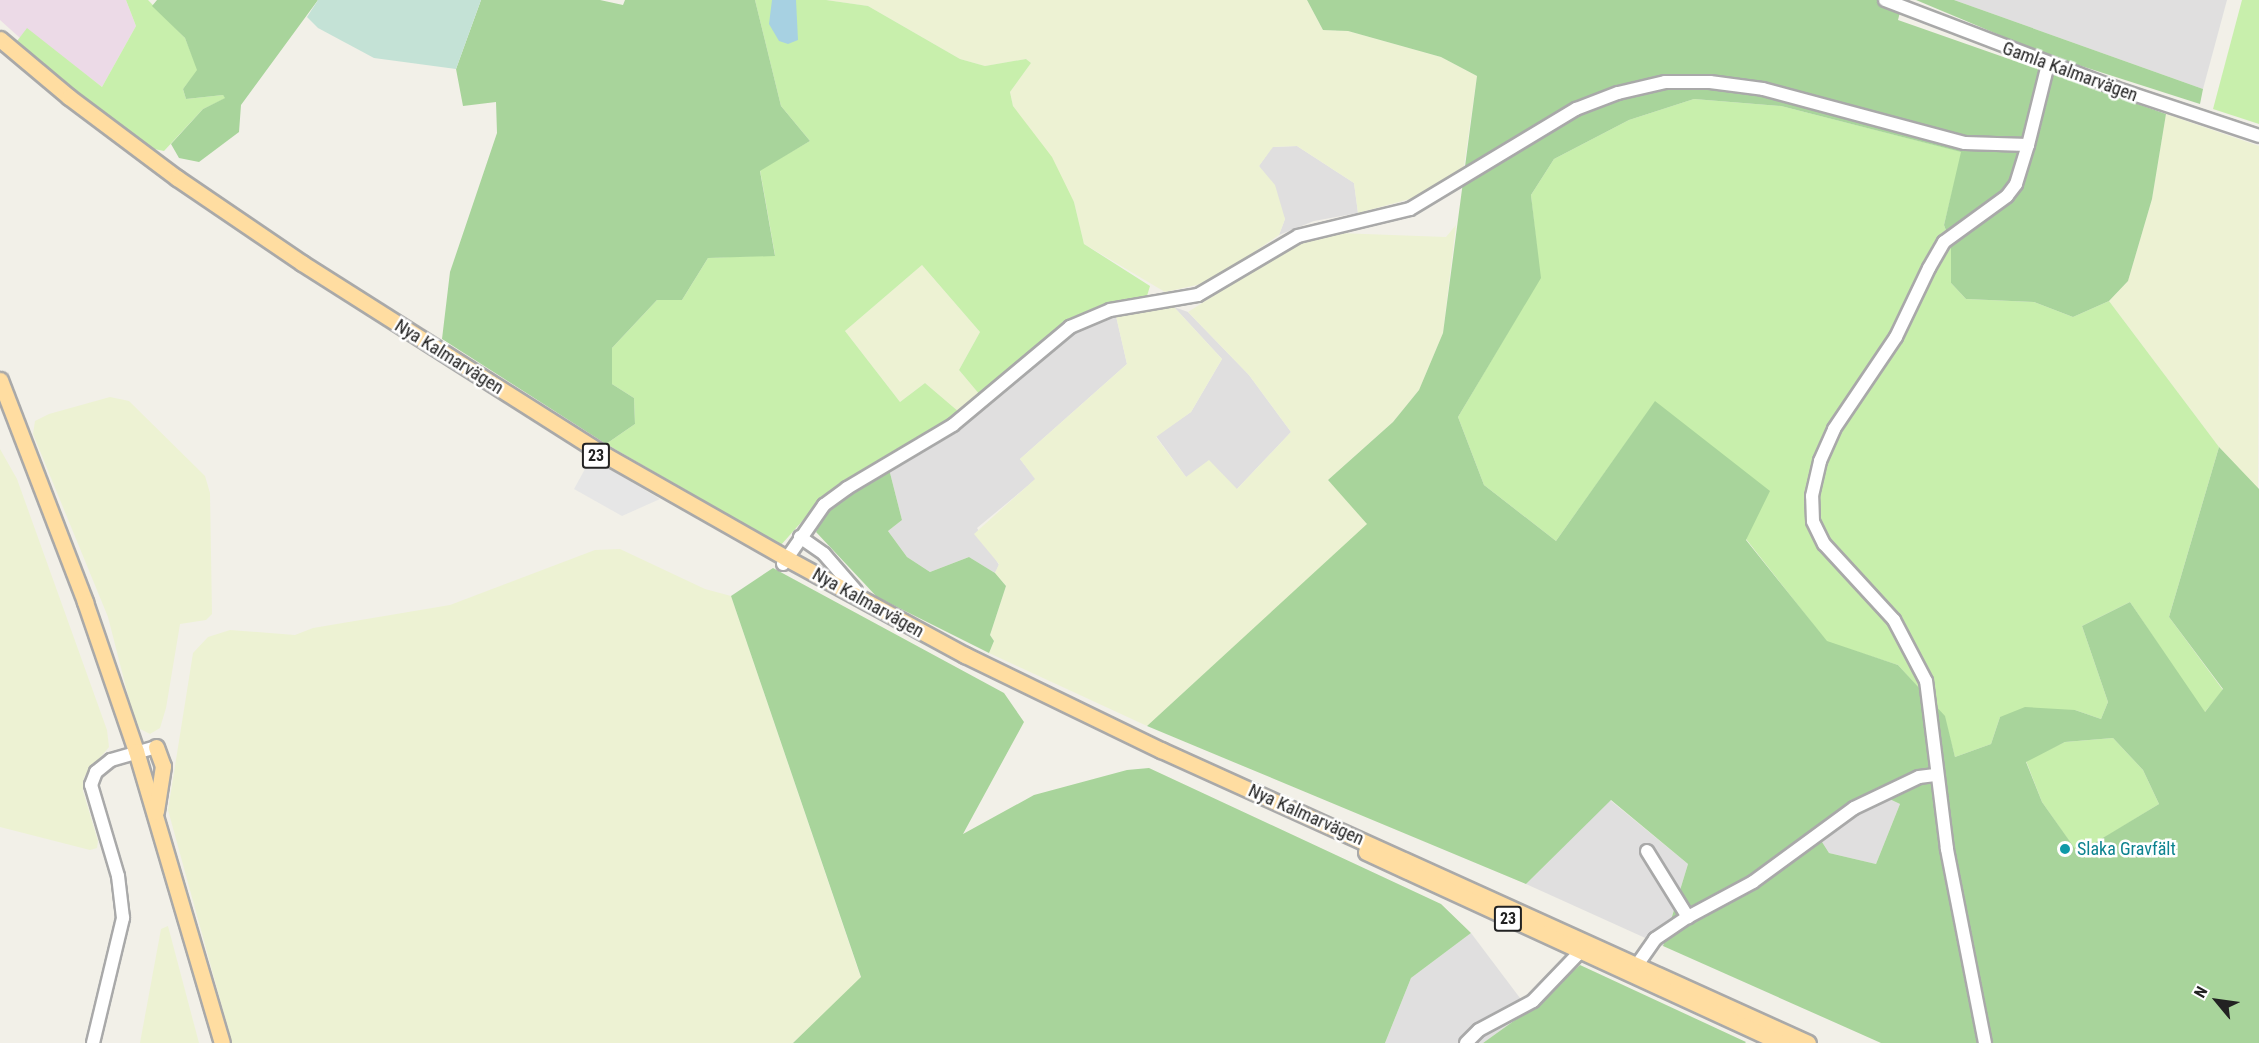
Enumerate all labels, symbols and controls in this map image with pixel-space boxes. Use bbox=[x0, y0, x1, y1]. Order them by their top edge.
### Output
street label: Gamla Kalmarvägen bbox=[1999, 38, 2141, 106]
street label: Nya Kalmarvägen bbox=[391, 315, 507, 399]
road number: 23 bbox=[581, 443, 611, 469]
street label: Nya Kalmarvägen bbox=[809, 564, 927, 642]
street label: Nya Kalmarvägen bbox=[1245, 780, 1367, 850]
place label: Slaka Gravfält bbox=[2077, 838, 2176, 860]
marker: Slaka Gravfält bbox=[2058, 842, 2072, 856]
road number: 23 bbox=[1493, 906, 1523, 932]
north arrow bbox=[2187, 971, 2247, 1031]
text: N bbox=[2190, 983, 2211, 1001]

